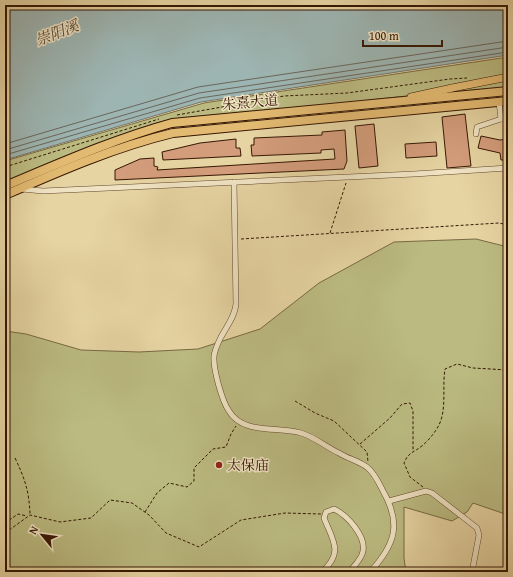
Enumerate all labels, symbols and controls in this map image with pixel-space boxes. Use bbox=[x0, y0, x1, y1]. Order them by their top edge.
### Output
water label: 崇阳溪 bbox=[32, 14, 83, 50]
scale bar bbox=[363, 22, 442, 48]
text: 100 m bbox=[369, 27, 399, 44]
street label: 朱熹大道 bbox=[221, 90, 279, 114]
place label: 太保庙 bbox=[227, 455, 269, 475]
marker: 太保庙 bbox=[214, 460, 224, 470]
north arrow bbox=[22, 515, 62, 555]
text: N bbox=[24, 522, 42, 537]

